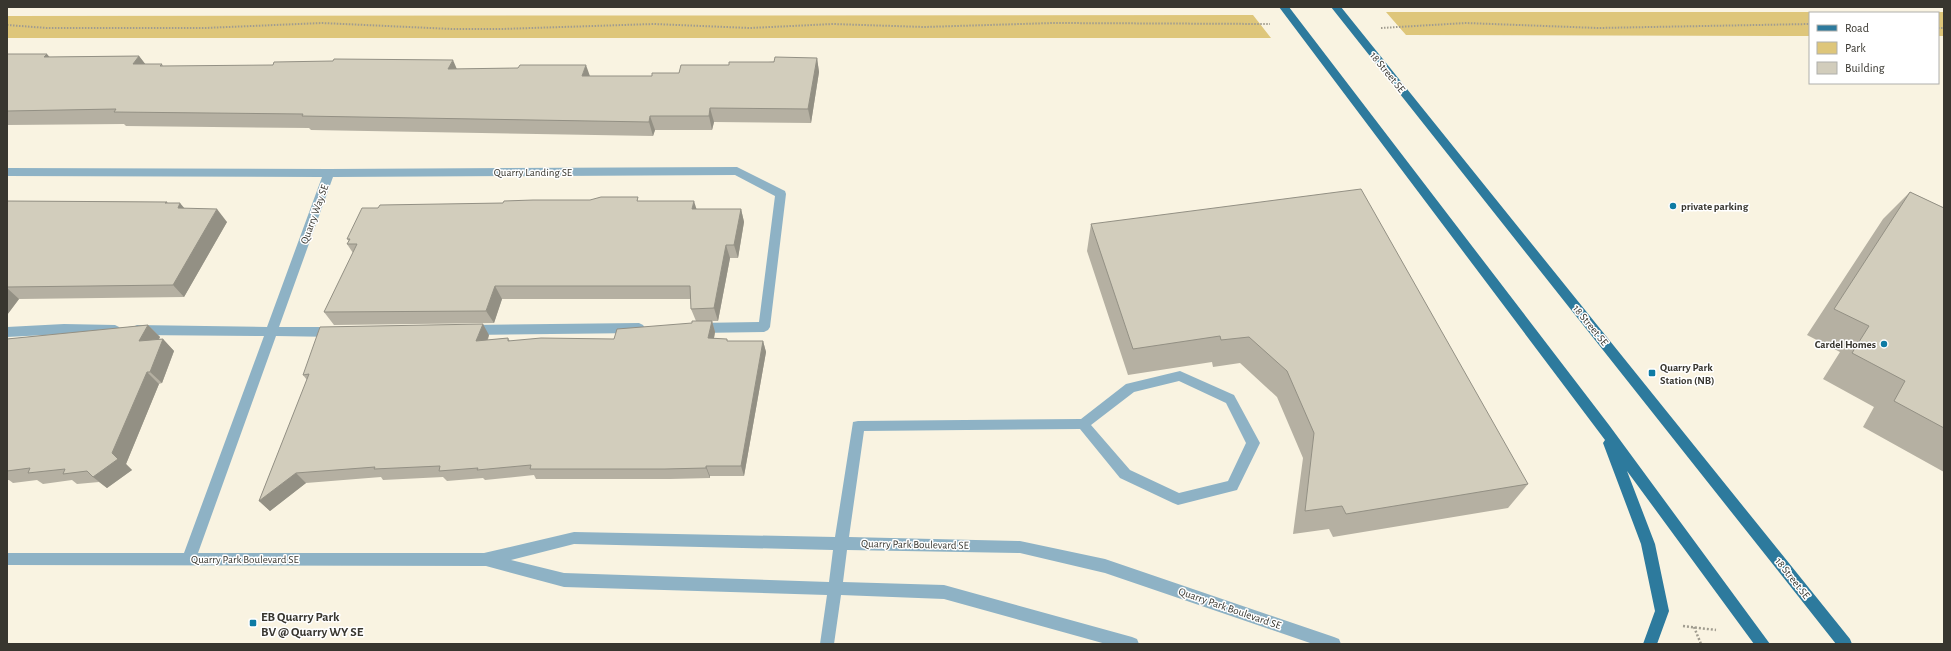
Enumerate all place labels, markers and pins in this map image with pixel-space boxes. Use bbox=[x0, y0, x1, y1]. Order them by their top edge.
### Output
marker: private parking bbox=[1668, 201, 1678, 211]
place label: private parking bbox=[1681, 201, 1749, 212]
place label: Cardel Homes bbox=[1815, 339, 1876, 350]
marker: Cardel Homes bbox=[1879, 339, 1889, 349]
place label: Quarry Park Station (NB) bbox=[1660, 362, 1714, 386]
marker: Quarry Park Station (NB) bbox=[1647, 368, 1657, 378]
place label: EB Quarry Park BV @ Quarry WY SE bbox=[261, 611, 364, 639]
marker: EB Quarry Park BV @ Quarry WY SE bbox=[248, 618, 258, 628]

